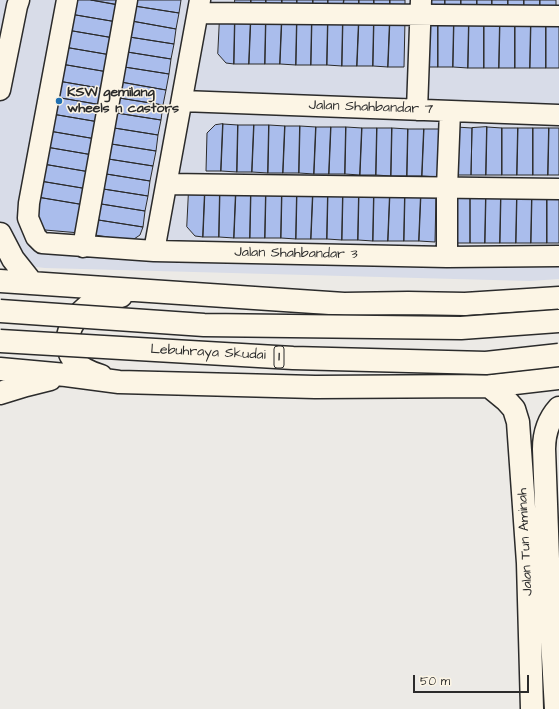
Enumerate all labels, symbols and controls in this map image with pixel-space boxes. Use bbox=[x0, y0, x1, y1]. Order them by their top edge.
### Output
place label: KSW gemilang wheels n castors bbox=[67, 85, 179, 118]
marker: KSW gemilang wheels n castors bbox=[54, 96, 64, 106]
street label: Jalan Shahbandar 7 bbox=[308, 97, 434, 119]
street label: Jalan Shahbandar 3 bbox=[234, 245, 358, 263]
street label: Lebuhraya Skudai bbox=[150, 342, 266, 364]
road number: 1 bbox=[274, 346, 284, 368]
street label: Jalan Tun Aminah bbox=[515, 488, 537, 596]
scale bar bbox=[415, 667, 531, 693]
text: 50 m bbox=[420, 673, 450, 690]

